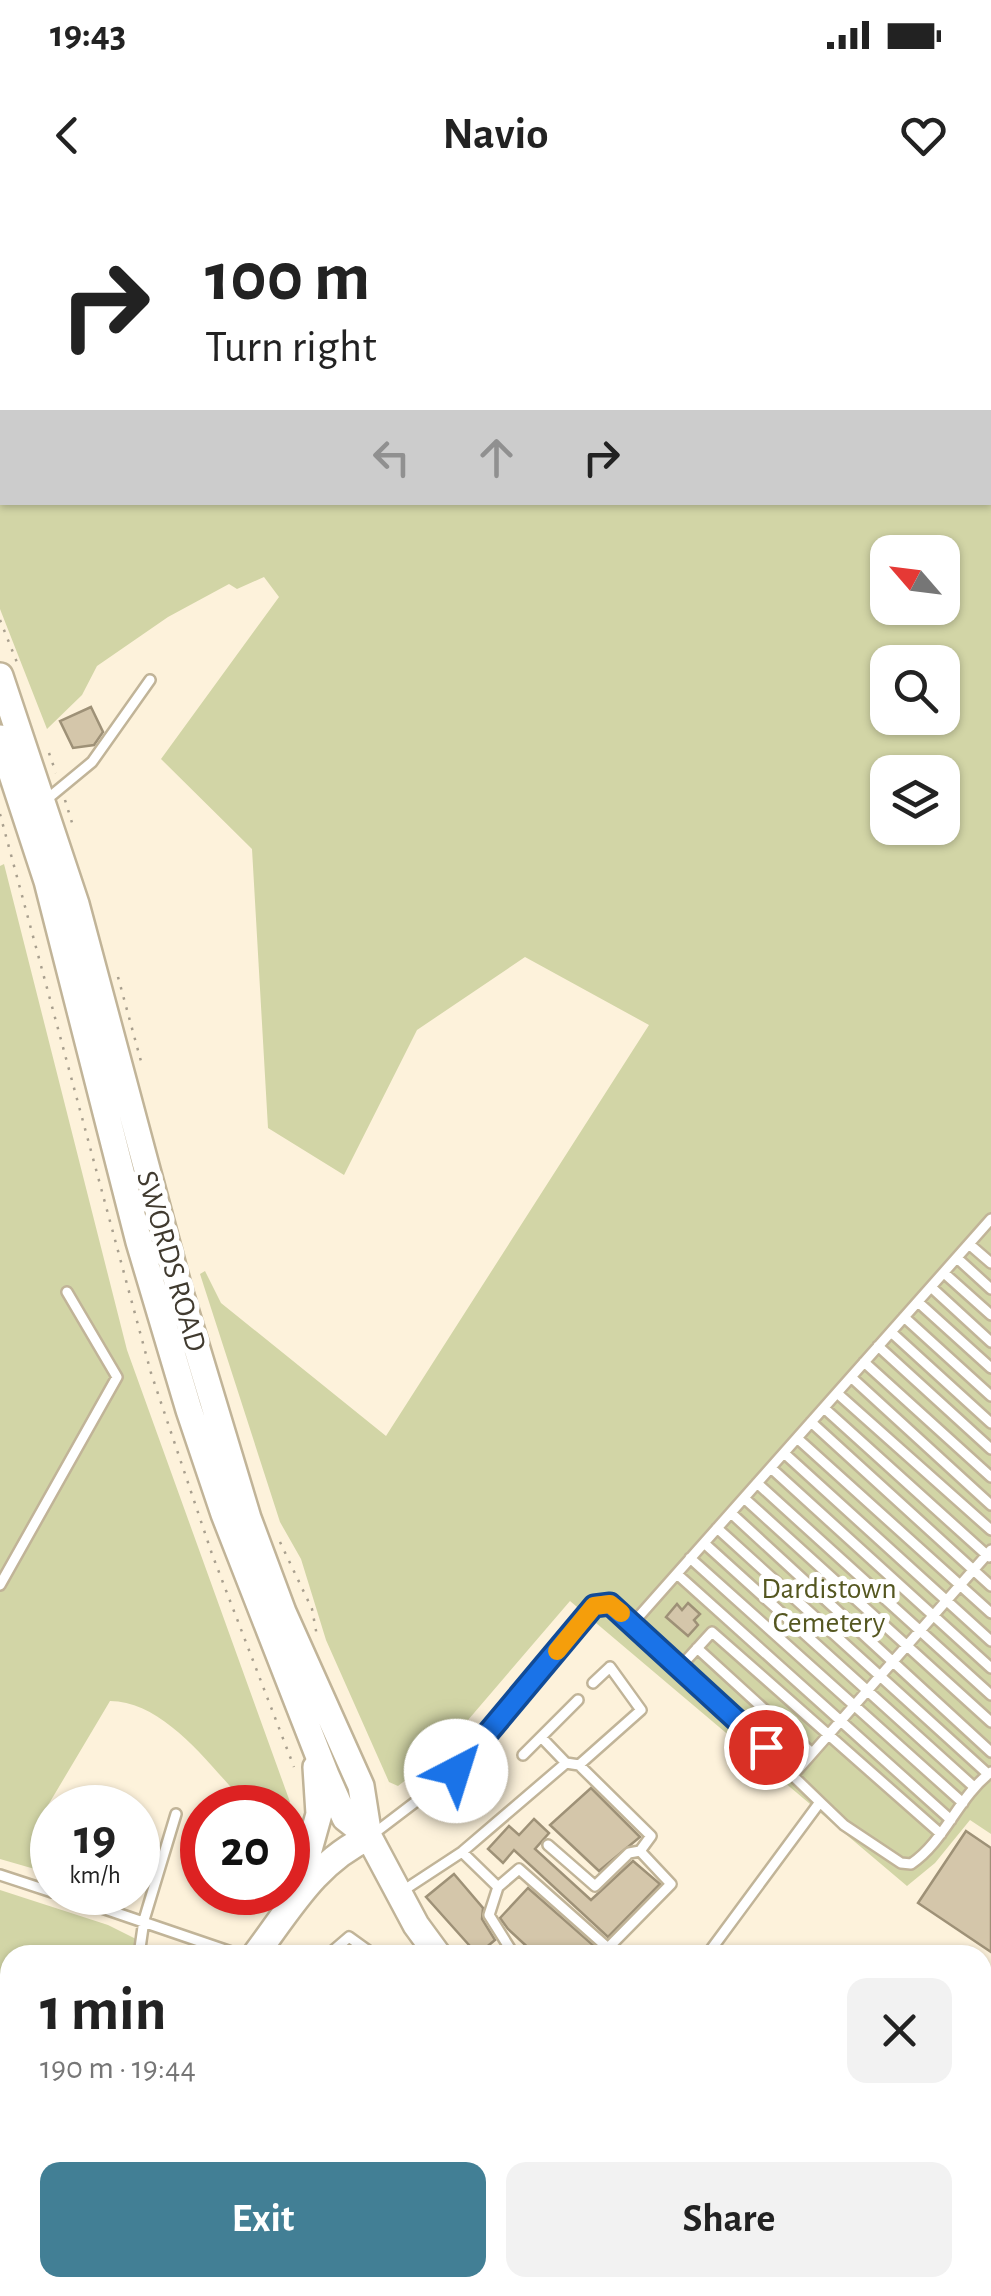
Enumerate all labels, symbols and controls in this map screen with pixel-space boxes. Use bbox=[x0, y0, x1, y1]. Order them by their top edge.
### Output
text: 19:43 bbox=[50, 16, 126, 54]
icon: back bbox=[40, 108, 95, 163]
icon: heart bbox=[896, 108, 951, 163]
text: Navio bbox=[443, 112, 548, 157]
icon: right bbox=[40, 240, 170, 370]
text: 100 m bbox=[205, 243, 370, 313]
text: Turn right bbox=[205, 325, 377, 370]
icon: left bbox=[364, 430, 419, 485]
icon: ahead bbox=[469, 430, 524, 485]
icon: right bbox=[574, 430, 629, 485]
north arrow bbox=[870, 535, 960, 625]
map controls bbox=[870, 535, 960, 845]
button: search bbox=[870, 645, 960, 735]
button: layers bbox=[870, 755, 960, 845]
street label: SWORDS ROAD bbox=[131, 1168, 211, 1355]
park label: Dardistown Cemetery bbox=[761, 1574, 897, 1638]
pin bbox=[724, 1705, 809, 1790]
position arrow bbox=[404, 1719, 508, 1823]
icon: arrive bbox=[739, 1720, 794, 1775]
speed limit sign: 20 bbox=[180, 1785, 310, 1915]
text: 19 bbox=[74, 1813, 116, 1863]
text: km/h bbox=[69, 1863, 121, 1888]
button: close bbox=[847, 1978, 952, 2083]
text: 1 min bbox=[40, 1981, 166, 2041]
text: 190 m · 19:44 bbox=[40, 2052, 196, 2084]
button: Exit bbox=[40, 2162, 486, 2277]
button: Share bbox=[506, 2162, 952, 2277]

